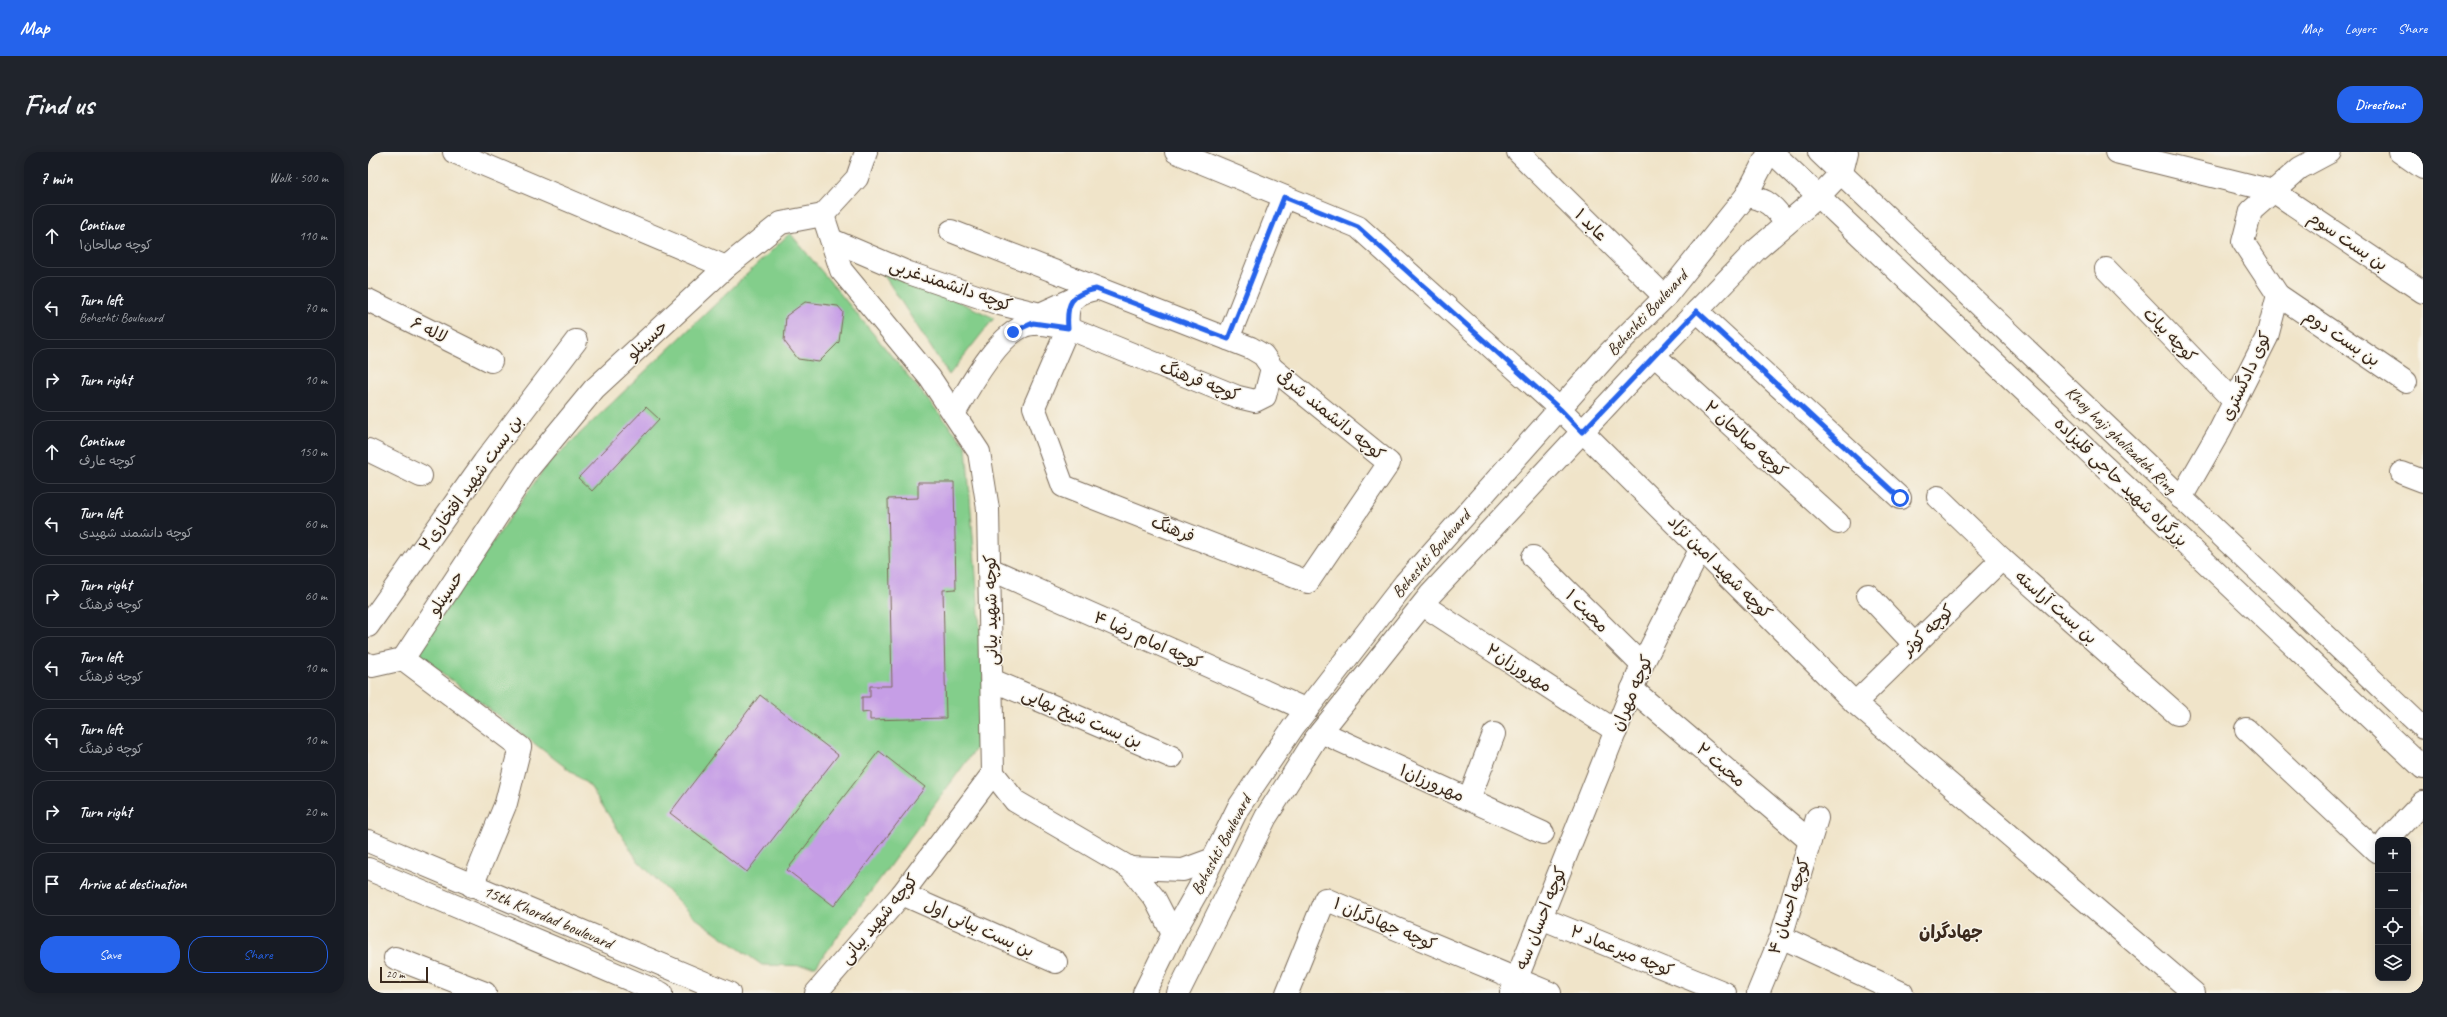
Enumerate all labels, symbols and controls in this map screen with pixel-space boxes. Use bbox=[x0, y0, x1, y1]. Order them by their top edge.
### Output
text: Map bbox=[20, 16, 50, 40]
text: Map bbox=[2301, 20, 2323, 37]
text: Layers bbox=[2345, 20, 2376, 37]
text: Share bbox=[2398, 20, 2427, 37]
button: Directions bbox=[2337, 86, 2423, 123]
text: Find us bbox=[24, 87, 94, 122]
text: 7 min bbox=[40, 168, 73, 189]
text: Walk · 500 m bbox=[269, 170, 328, 186]
street label: عابد ۱ bbox=[1570, 204, 1612, 246]
street label: بن بست سوم bbox=[2302, 207, 2392, 278]
text: Continue bbox=[79, 216, 124, 235]
icon: ahead bbox=[41, 225, 63, 247]
text: 110 m bbox=[299, 228, 327, 244]
text: کوچه صالحان۱ bbox=[79, 237, 152, 253]
street label: کوچه دانشمندغربی bbox=[887, 254, 1015, 316]
street label: Beheshti Boulevard bbox=[1602, 263, 1694, 360]
text: Turn left bbox=[79, 291, 122, 310]
icon: left bbox=[41, 297, 63, 319]
text: 70 m bbox=[305, 300, 327, 316]
street label: کوچه بیات bbox=[2139, 303, 2201, 367]
street label: بن بست دوم bbox=[2298, 305, 2384, 374]
text: Beheshti Boulevard bbox=[79, 310, 163, 326]
street label: لاله ۶ bbox=[407, 312, 451, 348]
street label: حسینلو bbox=[621, 316, 672, 365]
route end bbox=[1004, 323, 1022, 341]
street label: کوی دادگستری bbox=[2216, 328, 2276, 424]
street label: کوچه فرهنگ bbox=[1157, 356, 1243, 406]
street label: کوچه دانشمند شرقی bbox=[1273, 364, 1390, 465]
icon: right bbox=[41, 369, 63, 391]
text: Turn right bbox=[79, 371, 132, 390]
text: 10 m bbox=[305, 372, 327, 388]
street label: Khoy haji gholizadeh Ring bbox=[2061, 382, 2182, 499]
street label: کوچه صالحان ۲ bbox=[1700, 396, 1792, 482]
street label: بن بست شهید افتخاری۲ bbox=[415, 411, 527, 555]
street label: بزرگراه شهید حاجی قلیزاده bbox=[2050, 413, 2192, 551]
text: Continue bbox=[79, 432, 124, 451]
icon: ahead bbox=[41, 441, 63, 463]
text: 150 m bbox=[299, 444, 327, 460]
text: کوچه عارف bbox=[79, 453, 136, 469]
route start bbox=[1891, 489, 1909, 507]
street label: Beheshti Boulevard bbox=[1387, 503, 1477, 602]
text: Turn left bbox=[79, 504, 122, 523]
street label: فرهنگ bbox=[1148, 511, 1198, 547]
street label: کوچه شهید امین نژاد bbox=[1664, 511, 1776, 623]
icon: left bbox=[41, 513, 63, 535]
text: 60 m bbox=[305, 516, 327, 532]
text: کوچه دانشمند شهیدی bbox=[79, 525, 193, 541]
street label: کوچه شهید بیانی bbox=[980, 554, 1002, 666]
street label: بن بست آراسته bbox=[2011, 566, 2101, 648]
street label: حسینلو bbox=[423, 567, 468, 620]
text: Turn right bbox=[79, 576, 132, 595]
icon: right bbox=[41, 585, 63, 607]
street label: محبت ۱ bbox=[1561, 585, 1613, 637]
text: 60 m bbox=[305, 588, 327, 604]
text: کوچه فرهنگ bbox=[79, 597, 143, 613]
street label: کوچه کوثر bbox=[1896, 600, 1959, 661]
street label: کوچه امام رضا ۴ bbox=[1090, 607, 1206, 675]
street label: مهرورزان۲ bbox=[1482, 639, 1556, 697]
text: Turn left bbox=[79, 648, 122, 667]
street label: کوچه مهران bbox=[1607, 652, 1657, 734]
icon: left bbox=[41, 657, 63, 679]
text: 10 m bbox=[305, 660, 327, 676]
text: کوچه فرهنگ bbox=[79, 669, 143, 685]
street label: بن بست شیخ بهایی bbox=[1018, 683, 1145, 754]
text: Turn left bbox=[79, 720, 122, 739]
icon: left bbox=[41, 729, 63, 751]
text: 10 m bbox=[305, 732, 327, 748]
street label: محبت ۲ bbox=[1692, 738, 1750, 792]
text: کوچه فرهنگ bbox=[79, 741, 143, 757]
street label: مهرورزان۱ bbox=[1396, 759, 1468, 807]
street label: Beheshti Boulevard bbox=[1186, 789, 1258, 898]
icon: right bbox=[41, 801, 63, 823]
text: Turn right bbox=[79, 803, 132, 822]
text: 20 m bbox=[305, 804, 327, 820]
map controls bbox=[2375, 837, 2411, 981]
button: + bbox=[2375, 837, 2411, 873]
street label: کوچه احسان ۴ bbox=[1764, 855, 1814, 957]
street label: کوچه احسان سه bbox=[1511, 863, 1571, 973]
street label: کوچه شهید بیانی bbox=[835, 870, 923, 968]
icon: arrive bbox=[41, 873, 63, 895]
button: − bbox=[2375, 873, 2411, 909]
text: Arrive at destination bbox=[79, 875, 186, 894]
street label: 15th Khordad boulevard bbox=[480, 880, 619, 955]
street label: کوچه جهادگران ۱ bbox=[1330, 893, 1440, 955]
street label: بن بست بیانی اول bbox=[921, 894, 1037, 962]
button: locate bbox=[2375, 909, 2411, 945]
street label: کوچه میرعماد ۲ bbox=[1567, 921, 1677, 981]
district label: جهادگران bbox=[1919, 921, 1983, 943]
button: Save bbox=[40, 936, 180, 973]
button: Share bbox=[188, 936, 328, 973]
button: layers bbox=[2375, 945, 2411, 981]
scale bar bbox=[380, 965, 428, 984]
text: 20 m bbox=[386, 967, 405, 981]

